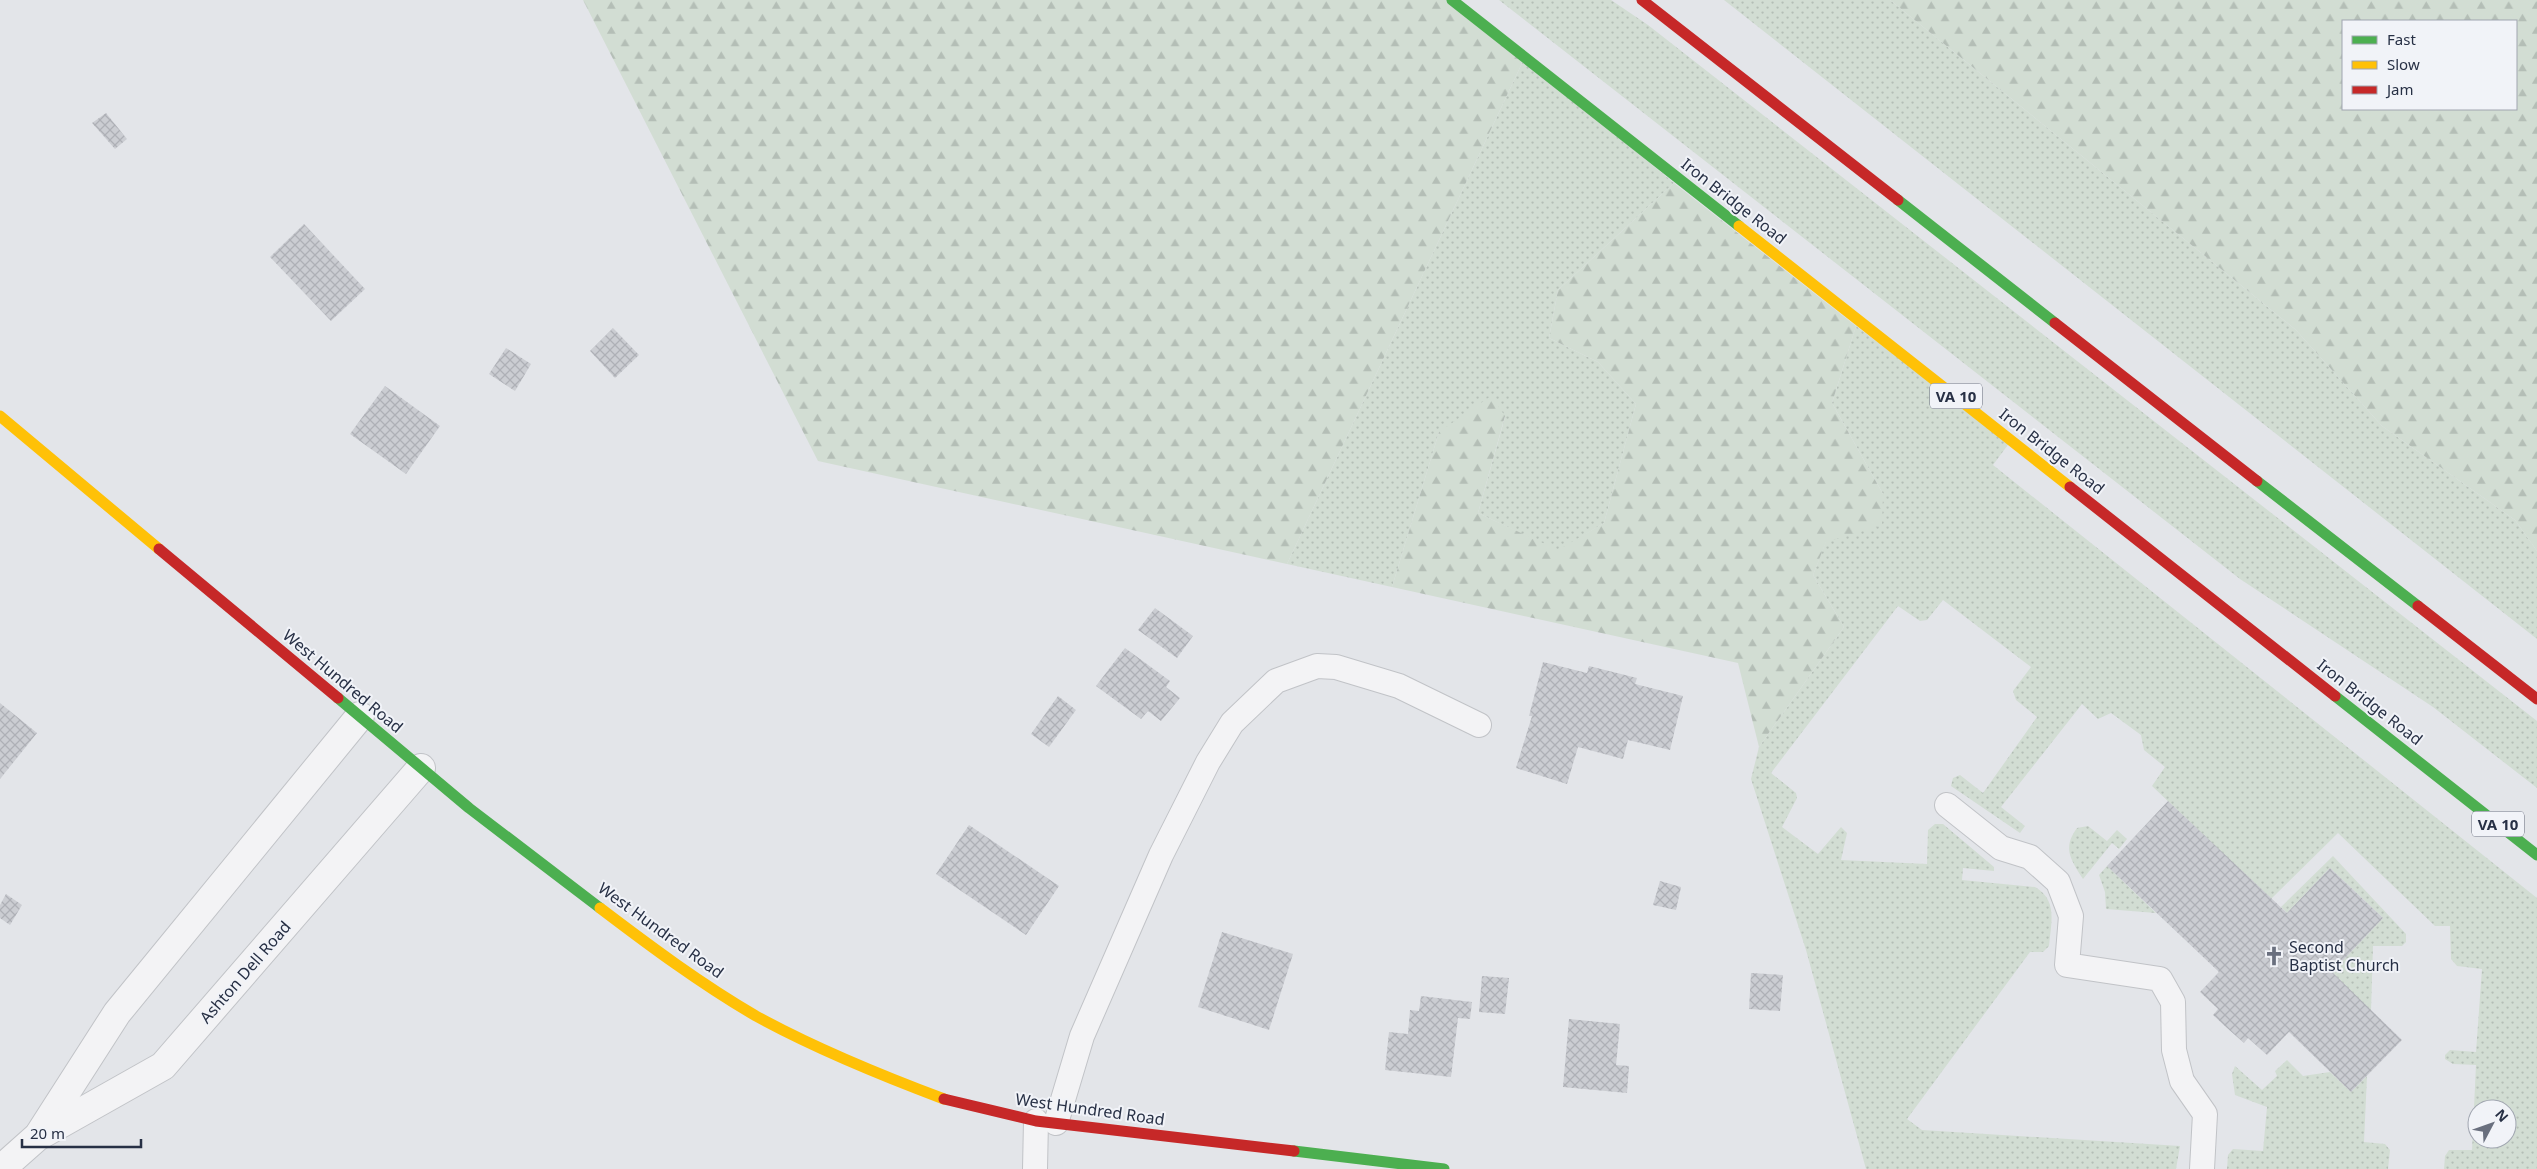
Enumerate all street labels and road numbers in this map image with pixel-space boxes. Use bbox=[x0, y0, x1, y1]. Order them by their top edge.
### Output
street label: Iron Bridge Road bbox=[1677, 153, 1791, 249]
road number: VA 10 bbox=[1930, 384, 1982, 408]
street label: Iron Bridge Road bbox=[1995, 403, 2109, 499]
street label: West Hundred Road bbox=[278, 624, 408, 738]
street label: Iron Bridge Road bbox=[2313, 654, 2427, 750]
road number: VA 10 bbox=[2472, 812, 2524, 836]
street label: West Hundred Road bbox=[594, 877, 728, 983]
street label: Ashton Dell Road bbox=[194, 916, 296, 1028]
street label: West Hundred Road bbox=[1014, 1088, 1166, 1130]

